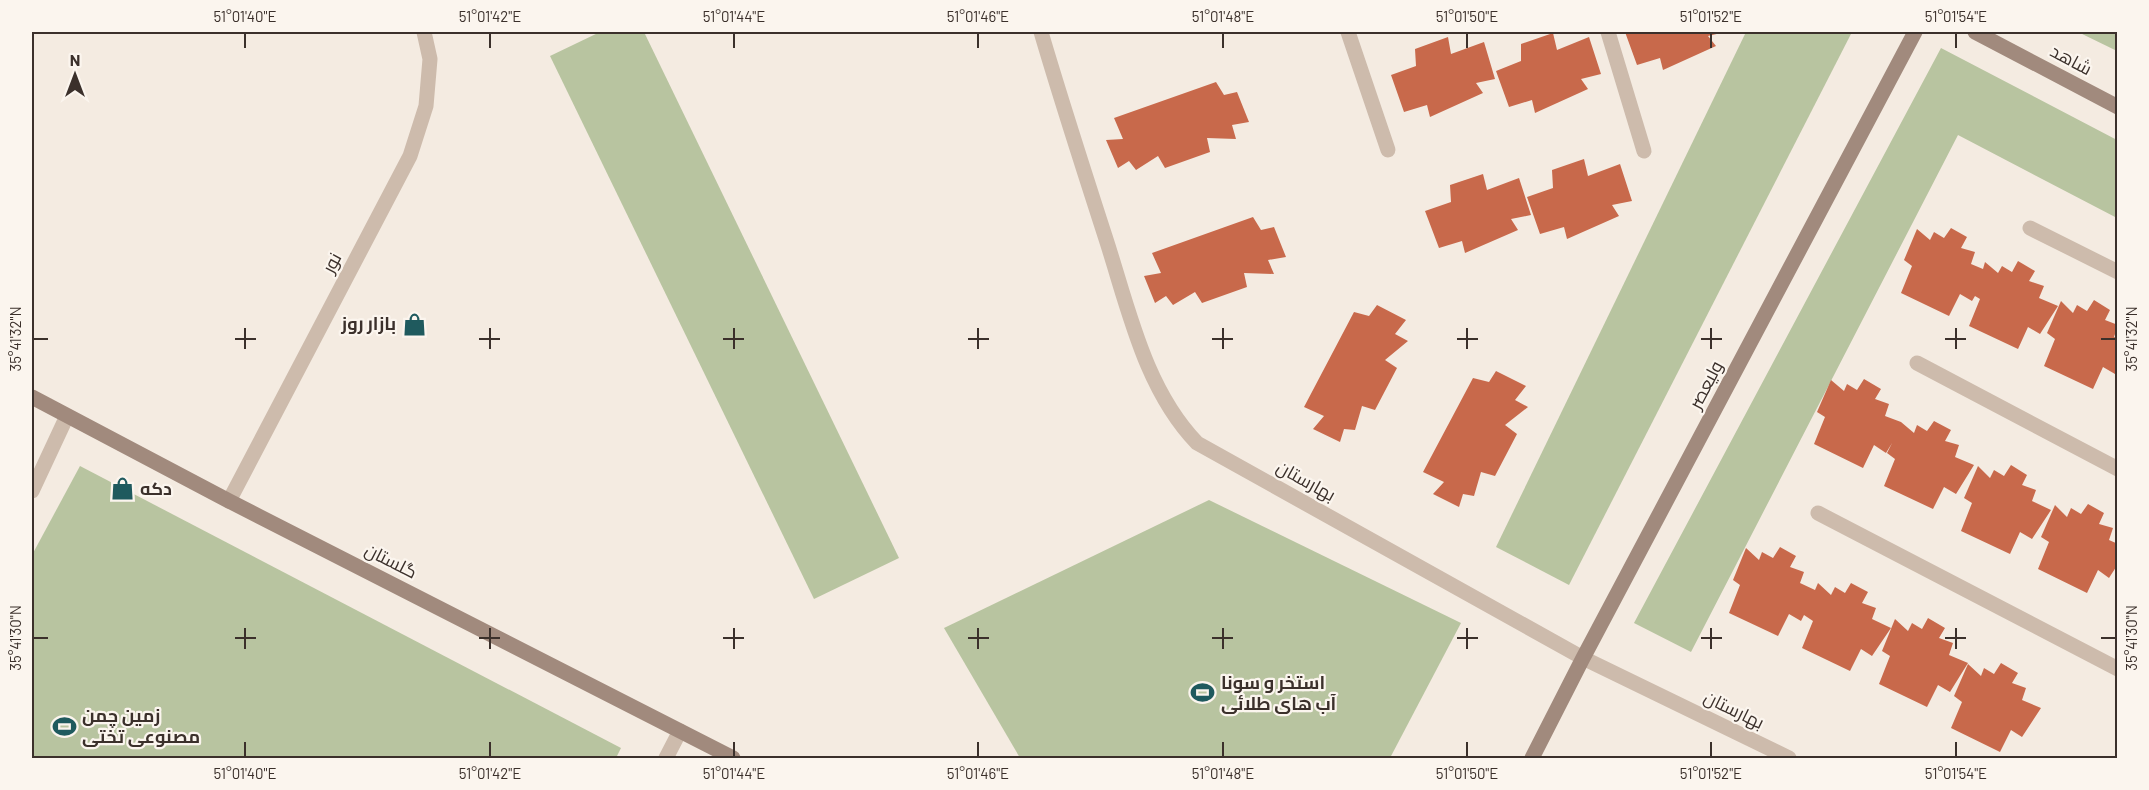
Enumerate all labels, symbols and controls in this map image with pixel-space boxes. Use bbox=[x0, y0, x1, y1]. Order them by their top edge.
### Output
text: 51°01'40"E bbox=[213, 7, 277, 25]
text: 51°01'42"E bbox=[459, 7, 521, 25]
text: 51°01'44"E bbox=[703, 7, 765, 25]
text: 51°01'46"E bbox=[947, 7, 1009, 25]
text: 51°01'48"E bbox=[1192, 7, 1254, 25]
text: 51°01'50"E bbox=[1436, 7, 1498, 25]
text: 51°01'52"E bbox=[1680, 7, 1742, 25]
text: 51°01'54"E bbox=[1925, 7, 1987, 25]
street label: شاهد bbox=[2047, 39, 2096, 79]
north arrow bbox=[45, 45, 105, 105]
text: N bbox=[70, 50, 80, 69]
street label: نور bbox=[316, 249, 346, 278]
text: 35°41'32"N bbox=[6, 306, 24, 372]
text: 35°41'32"N bbox=[2122, 306, 2140, 372]
shop icon: بازار روز bbox=[401, 311, 427, 337]
place label: بازار روز bbox=[340, 312, 396, 335]
street label: ولیعصر bbox=[1683, 357, 1728, 414]
street label: بهارستان bbox=[1273, 455, 1340, 506]
shop icon: دکه bbox=[109, 476, 135, 502]
place label: دکه bbox=[140, 477, 172, 499]
street label: گلستان bbox=[361, 538, 421, 583]
text: 35°41'30"N bbox=[6, 605, 24, 671]
text: 35°41'30"N bbox=[2122, 605, 2140, 671]
place label: استخر و سونا آب های طلائی bbox=[1221, 671, 1337, 715]
sports icon: استخر و سونا آب های طلائی bbox=[1190, 680, 1216, 706]
street label: بهارستان bbox=[1700, 685, 1768, 734]
place label: زمین چمن مصنوعی تختی bbox=[82, 704, 200, 748]
sports icon: زمین چمن مصنوعی تختی bbox=[51, 713, 77, 739]
text: 51°01'40"E bbox=[213, 764, 277, 782]
text: 51°01'42"E bbox=[459, 764, 521, 782]
text: 51°01'44"E bbox=[703, 764, 765, 782]
text: 51°01'46"E bbox=[947, 764, 1009, 782]
text: 51°01'48"E bbox=[1192, 764, 1254, 782]
text: 51°01'50"E bbox=[1436, 764, 1498, 782]
text: 51°01'52"E bbox=[1680, 764, 1742, 782]
text: 51°01'54"E bbox=[1925, 764, 1987, 782]

